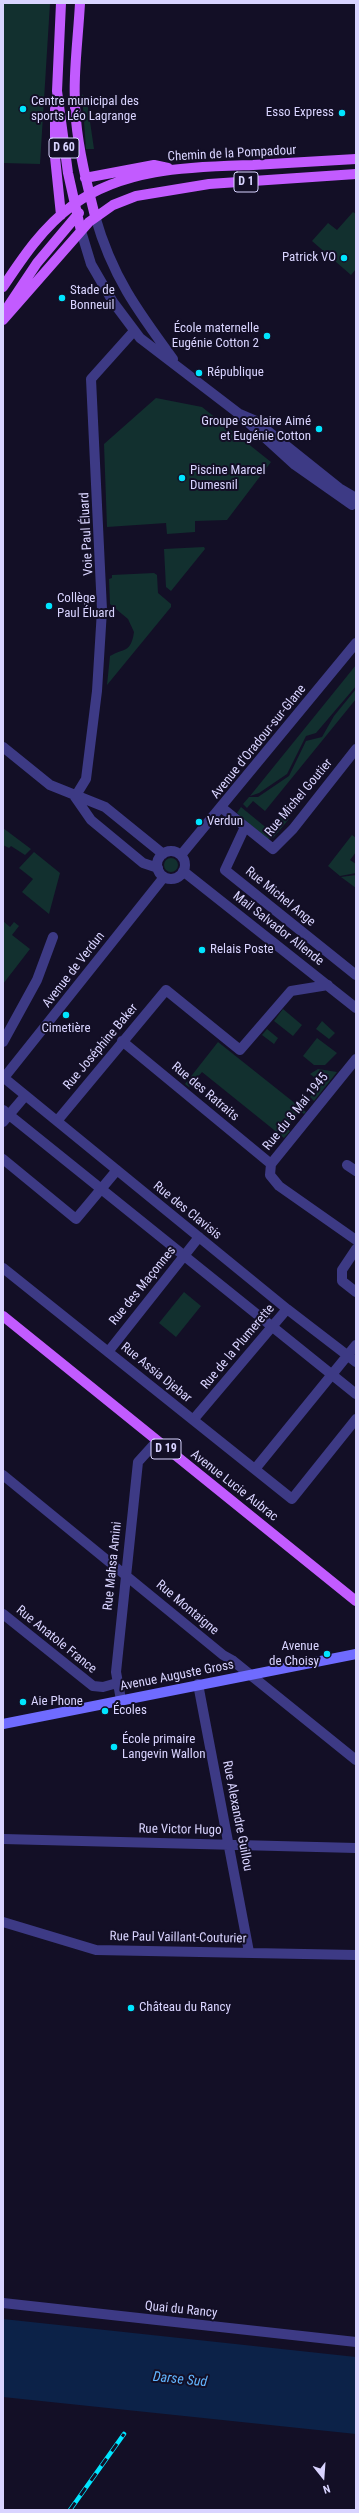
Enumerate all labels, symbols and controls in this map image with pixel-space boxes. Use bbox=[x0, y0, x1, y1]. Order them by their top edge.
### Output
place label: Centre municipal des sports Léo Lagrange bbox=[31, 94, 139, 125]
marker: Centre municipal des sports Léo Lagrange bbox=[18, 104, 28, 114]
place label: Esso Express bbox=[266, 105, 334, 121]
marker: Esso Express bbox=[337, 108, 347, 118]
road number: D 60 bbox=[49, 138, 79, 158]
street label: Chemin de la Pompadour bbox=[167, 143, 297, 165]
road number: D 1 bbox=[234, 172, 258, 192]
place label: Patrick VO bbox=[282, 250, 336, 266]
marker: Patrick VO bbox=[339, 253, 349, 263]
place label: Stade de Bonneuil bbox=[70, 283, 115, 314]
marker: Stade de Bonneuil bbox=[57, 293, 67, 303]
place label: École maternelle Eugénie Cotton 2 bbox=[172, 321, 259, 352]
marker: École maternelle Eugénie Cotton 2 bbox=[262, 331, 272, 341]
place label: République bbox=[207, 365, 264, 381]
marker: République bbox=[194, 368, 204, 378]
place label: Groupe scolaire Aimé et Eugénie Cotton bbox=[201, 414, 311, 445]
marker: Groupe scolaire Aimé et Eugénie Cotton bbox=[314, 424, 324, 434]
place label: Piscine Marcel Dumesnil bbox=[190, 463, 265, 494]
marker: Piscine Marcel Dumesnil bbox=[177, 473, 187, 483]
street label: Voie Paul Éluard bbox=[77, 492, 97, 576]
place label: Collège Paul Éluard bbox=[57, 591, 115, 622]
marker: Collège Paul Éluard bbox=[44, 601, 54, 611]
street label: Avenue d'Oradour-sur-Glane bbox=[208, 682, 310, 802]
street label: Rue Michel Goutier bbox=[262, 756, 336, 840]
place label: Verdun bbox=[207, 814, 243, 830]
marker: Verdun bbox=[194, 817, 204, 827]
street label: Rue Michel Ange bbox=[242, 864, 318, 930]
street label: Mail Salvador Allende bbox=[229, 889, 327, 969]
street label: Avenue de Verdun bbox=[40, 929, 108, 1011]
place label: Relais Poste bbox=[210, 942, 274, 958]
marker: Relais Poste bbox=[197, 945, 207, 955]
street label: Rue Joséphine Baker bbox=[61, 1001, 141, 1093]
marker: Cimetière bbox=[61, 1010, 71, 1020]
place label: Cimetière bbox=[41, 1021, 91, 1037]
street label: Rue des Ratraits bbox=[168, 1059, 242, 1125]
street label: Rue du 8 Mai 1945 bbox=[260, 1070, 332, 1154]
street label: Rue des Clavisis bbox=[150, 1179, 224, 1243]
street label: Rue des Maçonnes bbox=[106, 1243, 180, 1329]
street label: Rue de la Plumerette bbox=[198, 1301, 278, 1393]
street label: Rue Assia Djebar bbox=[117, 1340, 195, 1406]
road number: D 19 bbox=[151, 1439, 181, 1459]
street label: Avenue Lucie Aubrac bbox=[187, 1447, 281, 1525]
street label: Rue Mahsa Amini bbox=[101, 1521, 125, 1611]
street label: Rue Montaigne bbox=[153, 1577, 221, 1639]
street label: Rue Anatole France bbox=[13, 1603, 99, 1677]
place label: Avenue de Choisy bbox=[269, 1639, 319, 1670]
marker: Avenue de Choisy bbox=[322, 1649, 332, 1659]
street label: Avenue Auguste Gross bbox=[119, 1657, 235, 1695]
place label: Aie Phone bbox=[31, 1694, 83, 1710]
marker: Aie Phone bbox=[18, 1697, 28, 1707]
place label: Écoles bbox=[113, 1703, 147, 1719]
marker: Écoles bbox=[100, 1706, 110, 1716]
place label: École primaire Langevin Wallon bbox=[122, 1732, 206, 1763]
marker: École primaire Langevin Wallon bbox=[109, 1742, 119, 1752]
street label: Rue Alexandre Guillou bbox=[219, 1759, 255, 1873]
street label: Rue Victor Hugo bbox=[138, 1821, 222, 1839]
street label: Rue Paul Vaillant-Couturier bbox=[109, 1929, 247, 1947]
place label: Château du Rancy bbox=[139, 2000, 231, 2016]
marker: Château du Rancy bbox=[126, 2003, 136, 2013]
street label: Quai du Rancy bbox=[144, 2298, 218, 2322]
water label: Darse Sud bbox=[152, 2369, 208, 2391]
north arrow bbox=[303, 2457, 343, 2497]
text: N bbox=[322, 2482, 332, 2496]

